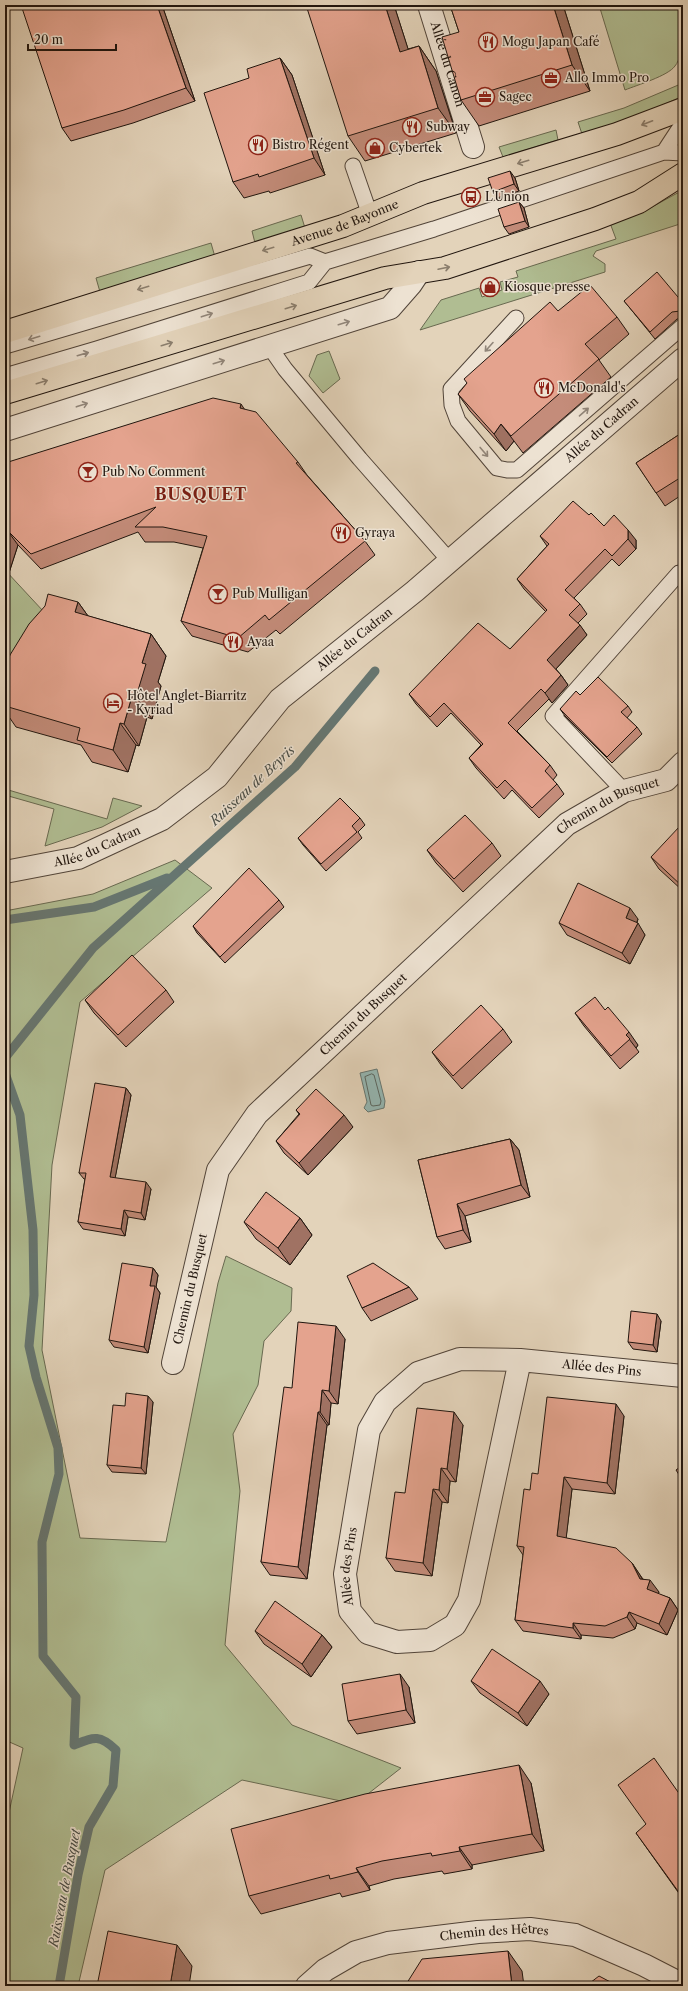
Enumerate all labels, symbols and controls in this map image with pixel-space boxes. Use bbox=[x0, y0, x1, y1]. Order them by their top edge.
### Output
street label: Allée du Canon bbox=[427, 19, 468, 109]
scale bar bbox=[28, 26, 116, 52]
restaurant icon: Mogu Japan Café bbox=[477, 31, 499, 53]
text: 20 m bbox=[34, 32, 63, 47]
place label: Mogu Japan Café bbox=[502, 34, 600, 49]
office icon: Allo Immo Pro bbox=[540, 67, 562, 89]
place label: Allo Immo Pro bbox=[564, 70, 649, 85]
office icon: Sagec bbox=[474, 86, 496, 108]
place label: Sagec bbox=[499, 89, 532, 104]
restaurant icon: Subway bbox=[401, 116, 423, 138]
place label: Subway bbox=[426, 119, 470, 134]
one-way arrow bbox=[641, 119, 653, 127]
restaurant icon: Bistro Régent bbox=[247, 134, 269, 156]
place label: Bistro Régent bbox=[272, 137, 350, 152]
shop icon: Cybertek bbox=[364, 137, 386, 159]
place label: Cybertek bbox=[389, 140, 443, 155]
one-way arrow bbox=[517, 159, 530, 166]
bus stop icon: L'Union bbox=[460, 186, 482, 208]
place label: L'Union bbox=[485, 189, 530, 204]
street label: Avenue de Bayonne bbox=[288, 196, 401, 249]
one-way arrow bbox=[261, 246, 274, 253]
one-way arrow bbox=[437, 263, 450, 271]
shop icon: Kiosque presse bbox=[479, 276, 501, 298]
place label: Kiosque presse bbox=[504, 279, 591, 294]
one-way arrow bbox=[137, 285, 150, 292]
one-way arrow bbox=[285, 302, 297, 310]
one-way arrow bbox=[200, 311, 213, 318]
one-way arrow bbox=[337, 318, 349, 326]
one-way arrow bbox=[27, 335, 40, 342]
one-way arrow bbox=[160, 340, 173, 347]
one-way arrow bbox=[485, 342, 494, 352]
one-way arrow bbox=[76, 350, 89, 357]
one-way arrow bbox=[213, 357, 225, 365]
restaurant icon: McDonald's bbox=[533, 377, 555, 399]
one-way arrow bbox=[36, 378, 49, 385]
place label: McDonald's bbox=[558, 380, 626, 395]
street label: Allée du Cadran bbox=[561, 393, 641, 466]
one-way arrow bbox=[76, 401, 89, 408]
one-way arrow bbox=[579, 407, 589, 416]
one-way arrow bbox=[479, 446, 488, 457]
bar icon: Pub No Comment bbox=[77, 461, 99, 483]
place label: Pub No Comment bbox=[102, 464, 206, 479]
district label: BUSQUET bbox=[155, 484, 247, 504]
restaurant icon: Gyraya bbox=[330, 522, 352, 544]
place label: Gyraya bbox=[355, 525, 396, 540]
bar icon: Pub Mulligan bbox=[207, 583, 229, 605]
place label: Pub Mulligan bbox=[232, 586, 308, 601]
street label: Allée du Cadran bbox=[313, 604, 395, 674]
restaurant icon: Ayaa bbox=[222, 631, 244, 653]
place label: Ayaa bbox=[246, 634, 275, 649]
place label: Hôtel Anglet-Biarritz - Kyriad bbox=[127, 688, 247, 717]
hotel icon: Hôtel Anglet-Biarritz - Kyriad bbox=[102, 692, 124, 714]
water label: Ruisseau de Beyris bbox=[205, 741, 298, 829]
street label: Chemin du Busquet bbox=[553, 774, 661, 837]
street label: Allée du Cadran bbox=[51, 822, 143, 870]
street label: Chemin du Busquet bbox=[316, 969, 410, 1058]
street label: Chemin du Busquet bbox=[170, 1231, 210, 1346]
street label: Allée des Pins bbox=[561, 1356, 642, 1379]
street label: Allée des Pins bbox=[337, 1526, 360, 1608]
water label: Ruisseau de Busquet bbox=[45, 1826, 84, 1949]
street label: Chemin des Hêtres bbox=[439, 1921, 550, 1944]

